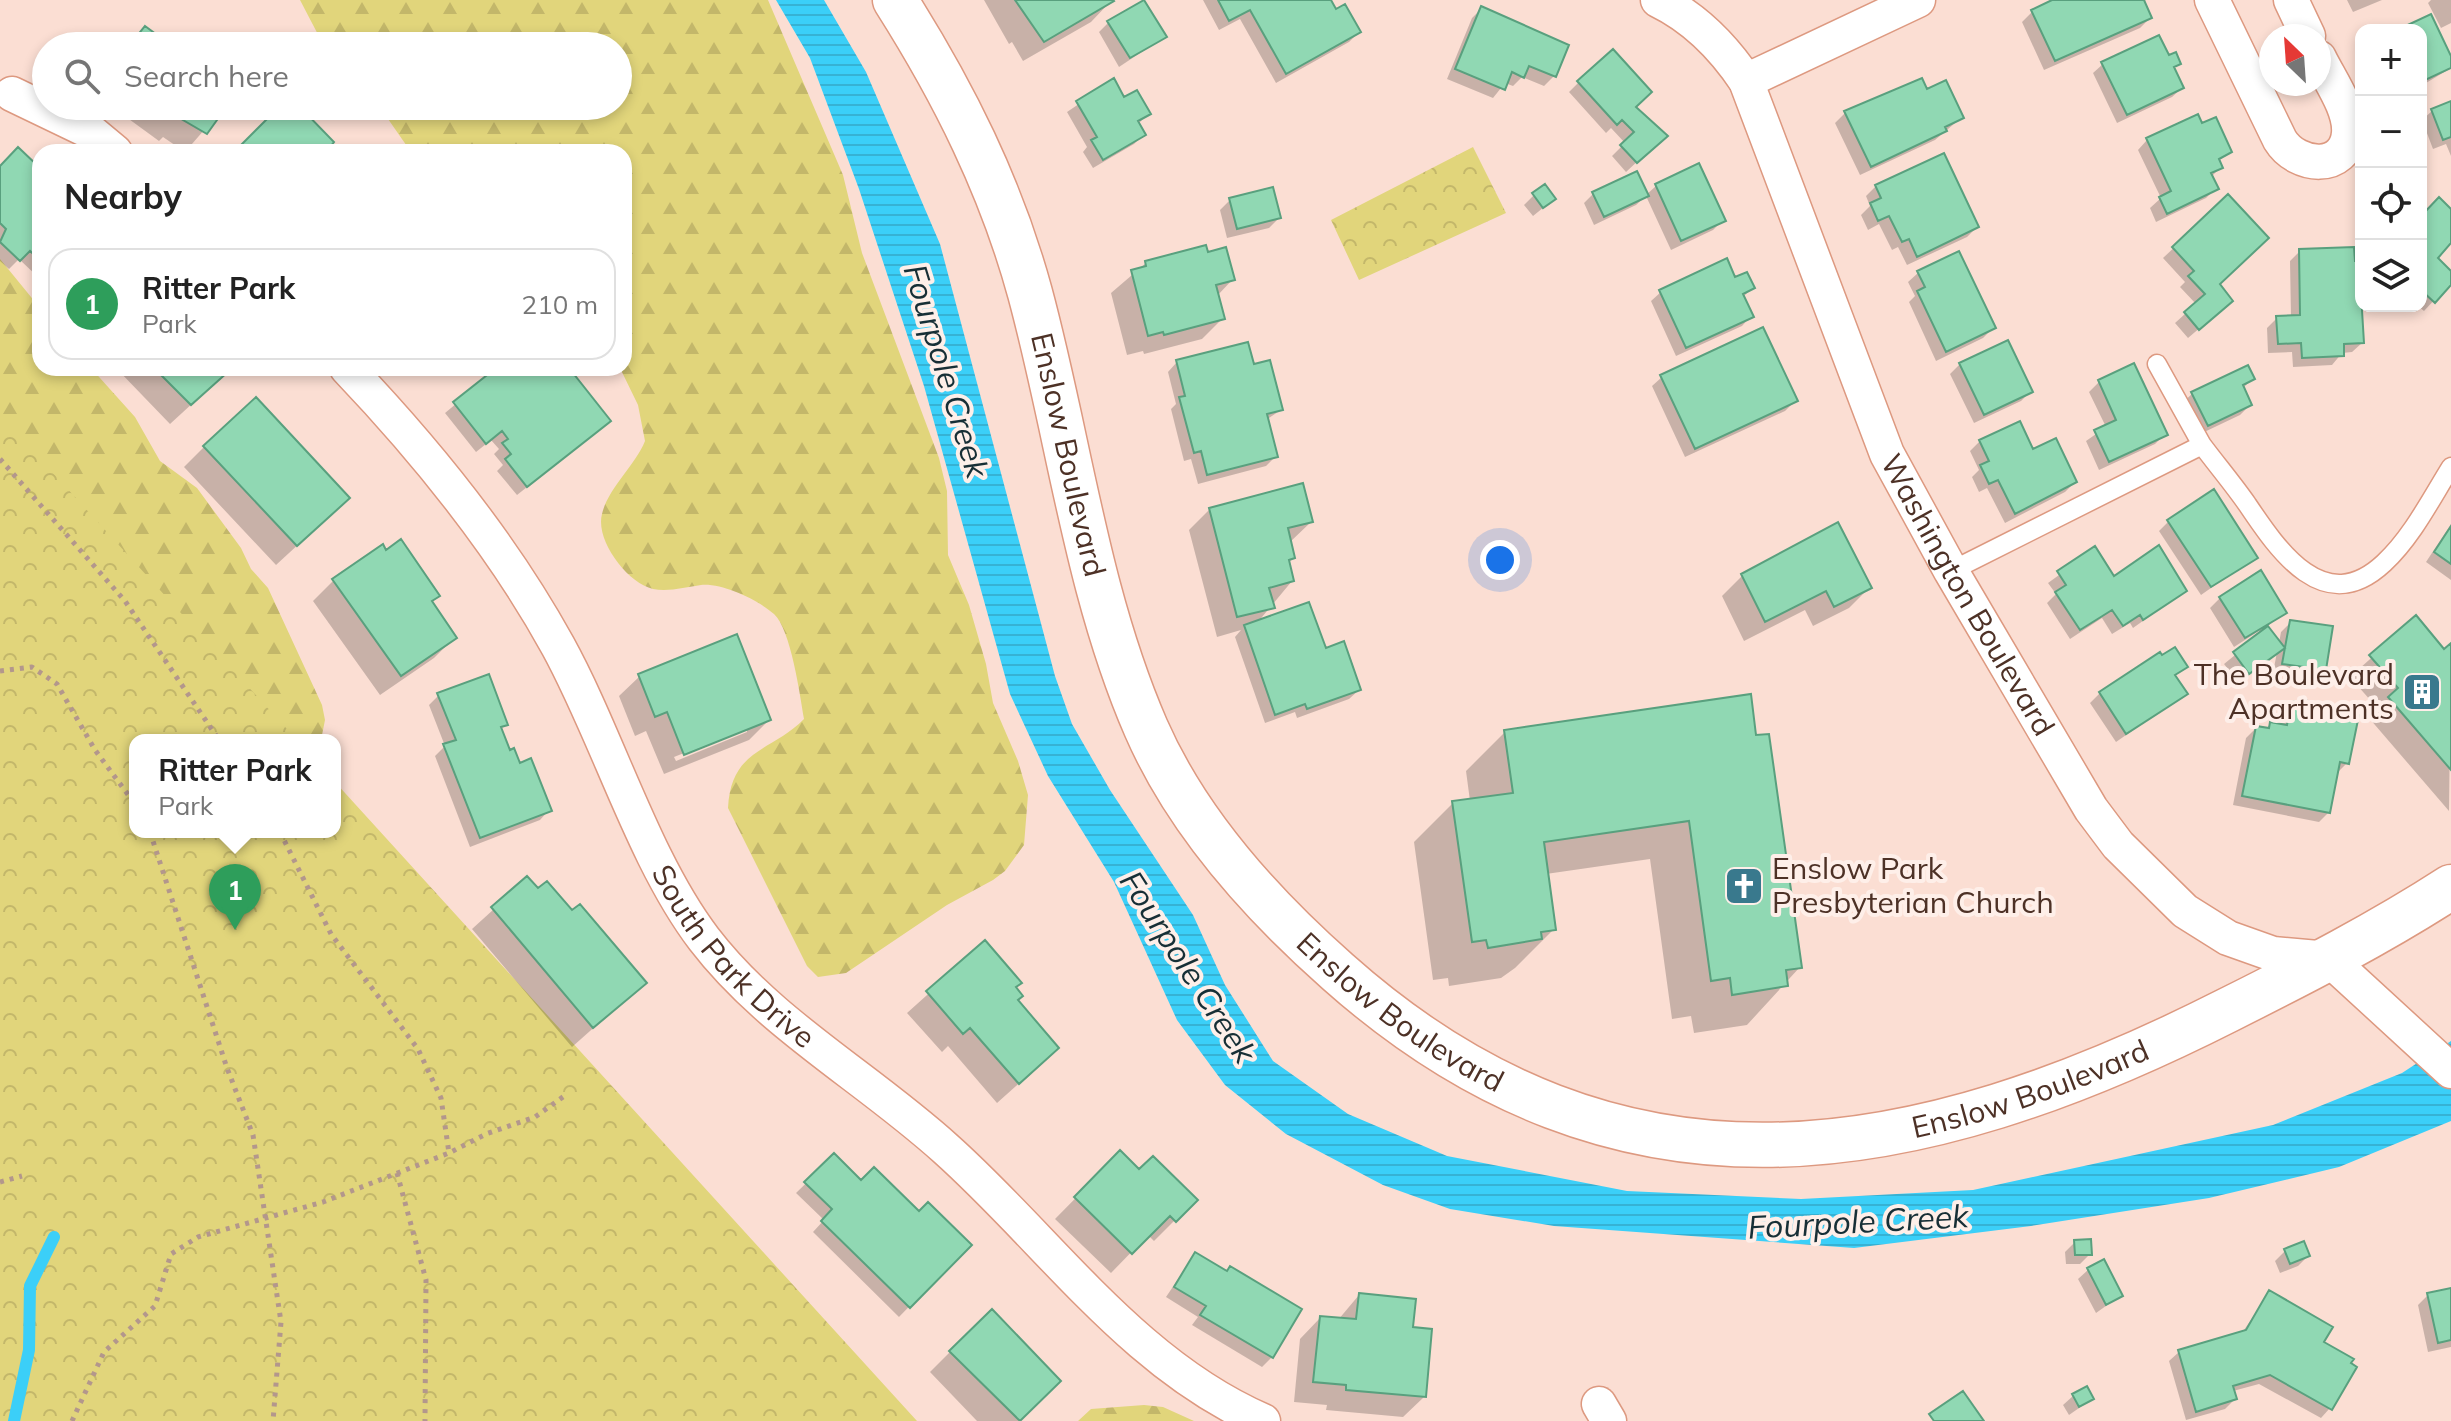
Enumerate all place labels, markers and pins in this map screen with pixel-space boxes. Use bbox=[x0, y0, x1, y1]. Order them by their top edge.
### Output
place label: The Boulevard Apartments bbox=[2194, 655, 2394, 727]
building icon: The Boulevard Apartments bbox=[2401, 671, 2443, 713]
place label: Enslow Park Presbyterian Church bbox=[1772, 849, 2054, 921]
pin: 1 bbox=[209, 864, 261, 930]
church icon: Enslow Park Presbyterian Church bbox=[1723, 865, 1765, 907]

